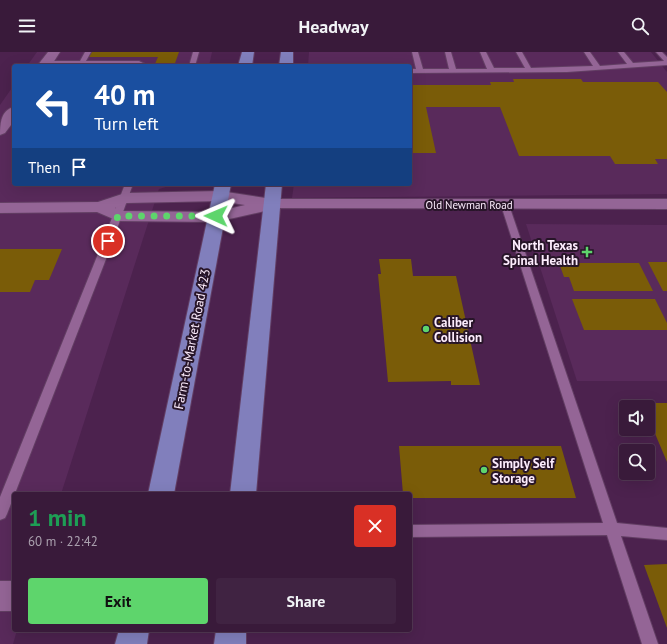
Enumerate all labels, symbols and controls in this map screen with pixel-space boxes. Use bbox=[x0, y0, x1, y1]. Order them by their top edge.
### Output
icon: menu bbox=[16, 15, 38, 37]
text: Headway bbox=[298, 15, 369, 38]
icon: search bbox=[629, 15, 651, 37]
text: 40 m bbox=[94, 76, 155, 113]
icon: left bbox=[28, 80, 80, 132]
text: Turn left bbox=[94, 112, 159, 135]
icon: arrive bbox=[68, 156, 90, 178]
text: Then bbox=[28, 158, 60, 177]
position arrow bbox=[195, 195, 237, 237]
street label: Old Newman Road bbox=[425, 198, 513, 212]
pin bbox=[91, 224, 125, 258]
icon: arrive bbox=[97, 230, 119, 252]
place label: North Texas Spinal Health bbox=[503, 237, 579, 269]
marker: North Texas Spinal Health bbox=[581, 246, 593, 258]
street label: Farm-to-Market Road 423 bbox=[170, 267, 214, 411]
place label: Caliber Collision bbox=[434, 314, 482, 346]
marker: Caliber Collision bbox=[421, 324, 431, 334]
map controls bbox=[619, 400, 655, 480]
button: sound bbox=[619, 400, 655, 436]
button: search bbox=[619, 444, 655, 480]
place label: Simply Self Storage bbox=[492, 455, 555, 487]
marker: Simply Self Storage bbox=[479, 465, 489, 475]
text: 1 min bbox=[28, 502, 87, 533]
button: close bbox=[354, 505, 396, 547]
text: 60 m · 22:42 bbox=[28, 533, 98, 550]
button: Exit bbox=[28, 578, 208, 624]
button: Share bbox=[216, 578, 396, 624]

